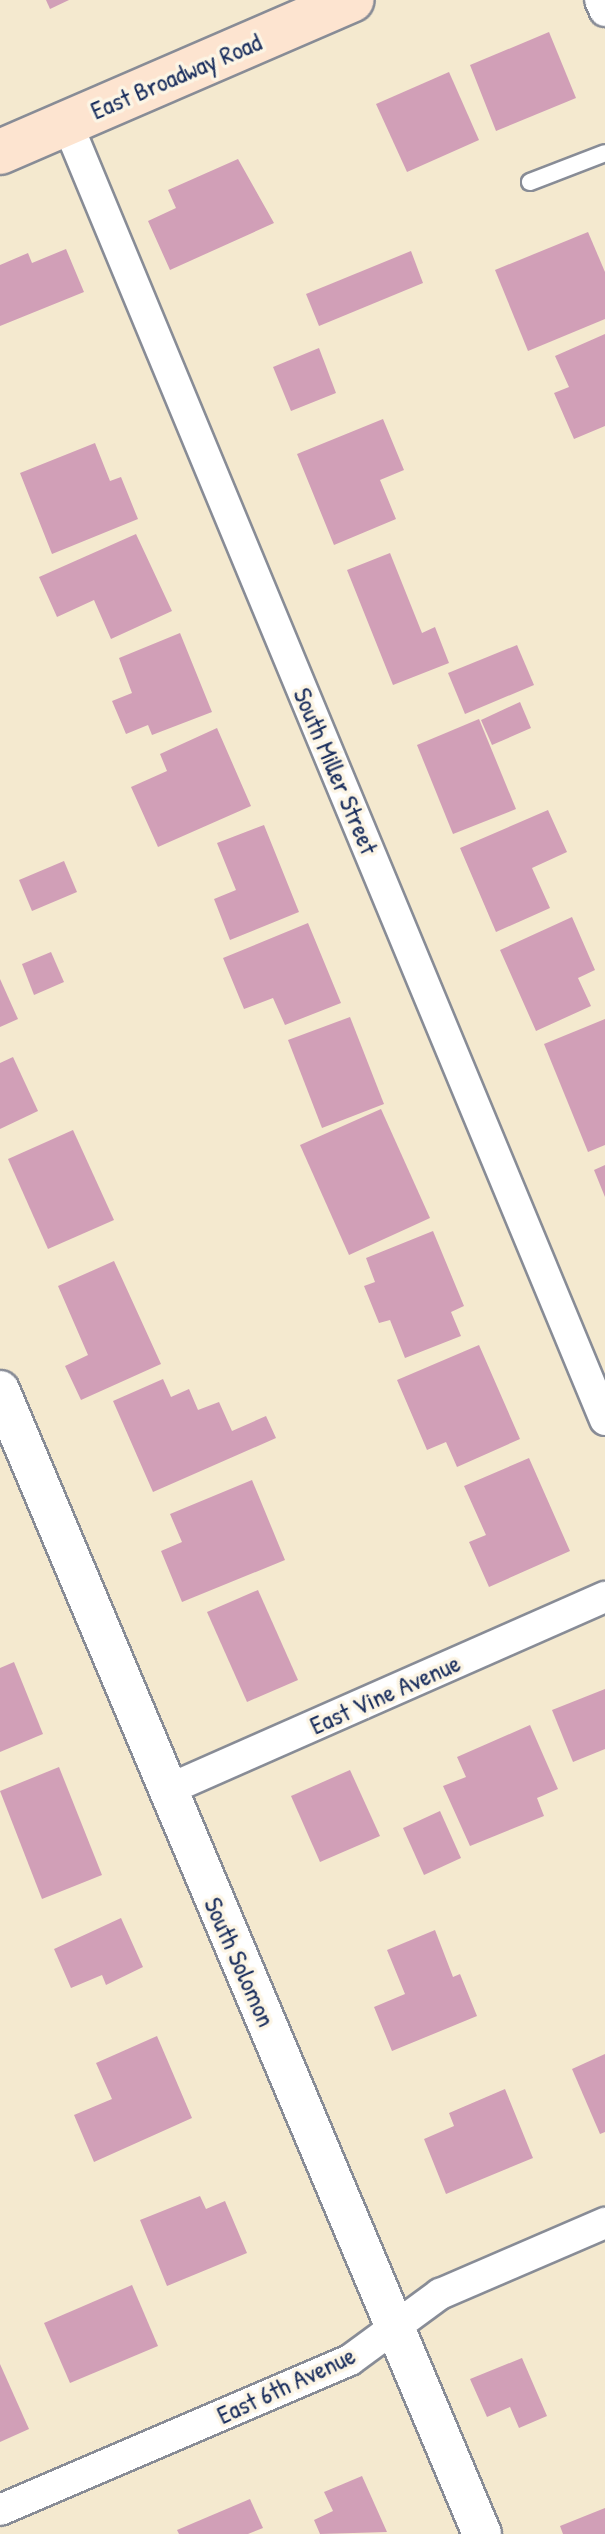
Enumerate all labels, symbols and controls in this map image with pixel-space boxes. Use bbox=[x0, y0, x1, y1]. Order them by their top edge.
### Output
street label: East Broadway Road bbox=[86, 26, 266, 126]
street label: South Miller Street bbox=[287, 683, 385, 859]
street label: East Vine Avenue bbox=[305, 1647, 465, 1741]
street label: South Solomon bbox=[198, 1892, 282, 2032]
street label: East 6th Avenue bbox=[212, 2339, 360, 2431]

